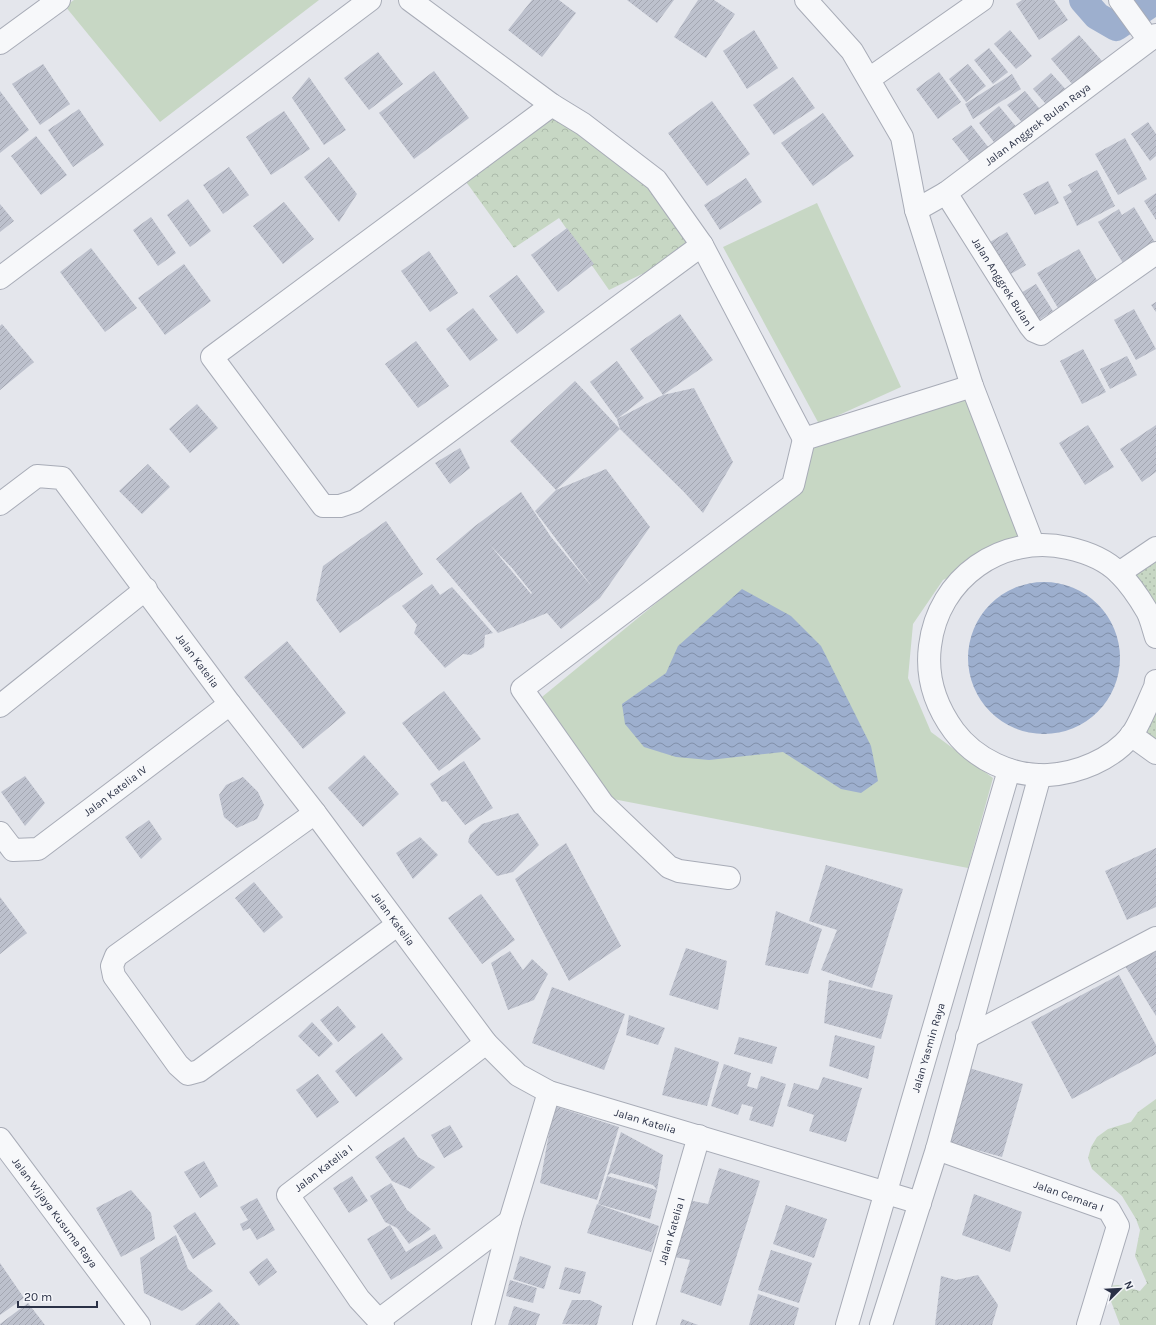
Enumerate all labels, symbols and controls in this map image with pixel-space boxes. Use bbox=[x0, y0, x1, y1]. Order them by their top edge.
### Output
street label: Jalan Anggrek Bulan Raya bbox=[982, 81, 1093, 168]
street label: Jalan Anggrek Bulan I bbox=[969, 236, 1038, 334]
street label: Jalan Katelia bbox=[173, 631, 222, 690]
street label: Jalan Katelia IV bbox=[81, 763, 150, 819]
street label: Jalan Katelia bbox=[369, 889, 417, 949]
street label: Jalan Yasmin Raya bbox=[909, 1001, 948, 1094]
street label: Jalan Katelia bbox=[613, 1106, 678, 1137]
street label: Jalan Katelia I bbox=[292, 1142, 355, 1195]
street label: Jalan Wijaya Kusuma Raya bbox=[9, 1155, 100, 1271]
street label: Jalan Cemara I bbox=[1032, 1178, 1106, 1215]
street label: Jalan Katelia I bbox=[656, 1196, 688, 1266]
north arrow bbox=[1100, 1269, 1140, 1309]
text: N bbox=[1121, 1279, 1136, 1291]
scale bar bbox=[18, 1283, 97, 1309]
text: 20 m bbox=[24, 1290, 52, 1304]

